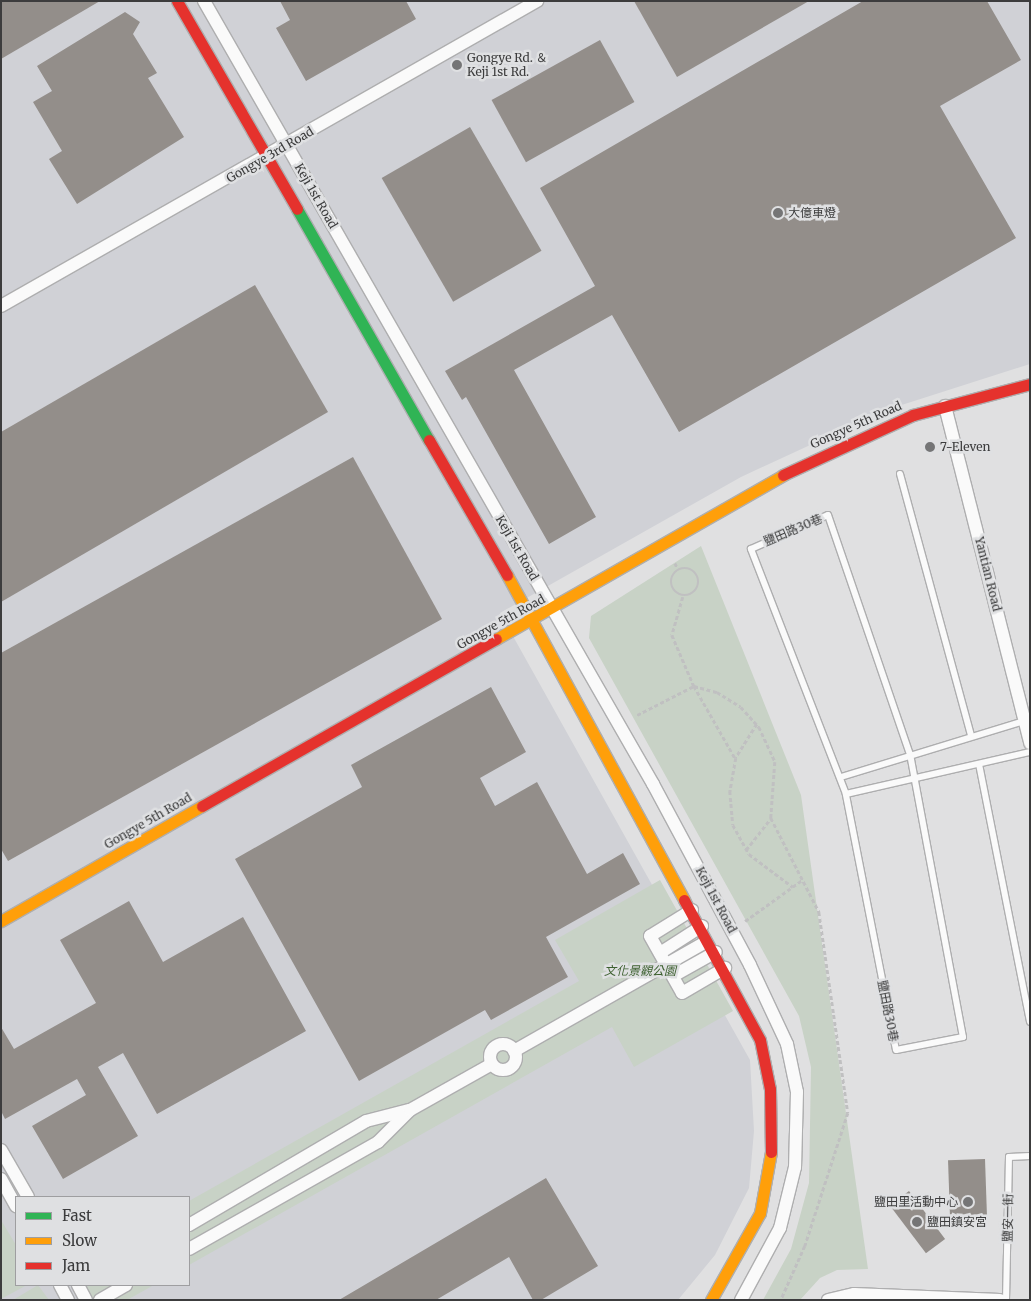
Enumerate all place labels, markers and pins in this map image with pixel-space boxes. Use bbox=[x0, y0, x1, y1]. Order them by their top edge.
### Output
place label: Gongye Rd. ＆ Keji 1st Rd. bbox=[467, 51, 548, 79]
marker: Gongye Rd. ＆ Keji 1st Rd. bbox=[451, 59, 463, 71]
place label: 大億車燈 bbox=[788, 206, 836, 220]
marker: 大億車燈 bbox=[772, 207, 784, 219]
place label: 7-Eleven bbox=[940, 440, 990, 454]
marker: 7-Eleven bbox=[924, 441, 936, 453]
place label: 鹽田里活動中心 bbox=[874, 1195, 958, 1209]
marker: 鹽田里活動中心 bbox=[962, 1196, 974, 1208]
place label: 鹽田鎮安宮 bbox=[927, 1215, 987, 1229]
marker: 鹽田鎮安宮 bbox=[911, 1216, 923, 1228]

